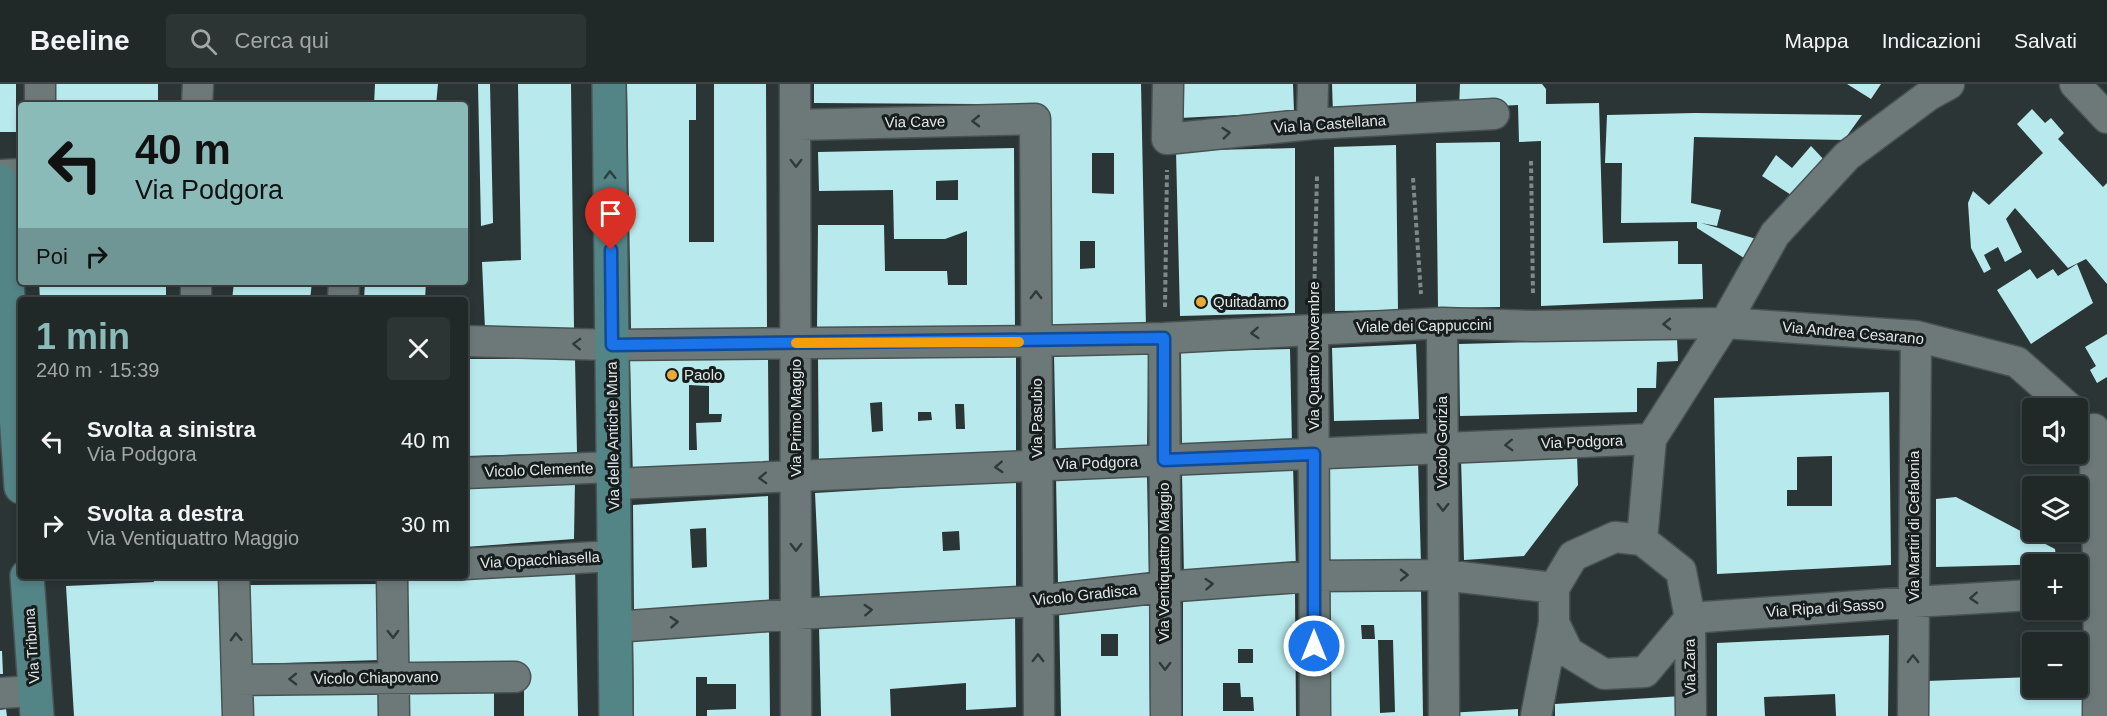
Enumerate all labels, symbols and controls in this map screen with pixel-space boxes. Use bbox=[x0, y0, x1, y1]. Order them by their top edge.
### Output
search box bbox=[166, 14, 586, 68]
text: Beeline bbox=[30, 25, 130, 56]
icon: search bbox=[187, 25, 220, 58]
text: Cerca qui bbox=[235, 28, 329, 53]
text: Mappa bbox=[1785, 29, 1849, 52]
text: Indicazioni bbox=[1882, 29, 1981, 52]
text: Salvati bbox=[2014, 29, 2077, 52]
street label: Via la Castellana bbox=[1273, 111, 1387, 136]
street label: Via Cave bbox=[885, 112, 945, 131]
one-way arrow bbox=[972, 114, 981, 127]
icon: left bbox=[36, 126, 114, 204]
text: 40 m bbox=[135, 126, 231, 173]
one-way arrow bbox=[1221, 127, 1230, 140]
one-way arrow bbox=[789, 159, 802, 168]
one-way arrow bbox=[604, 170, 616, 179]
text: Via Podgora bbox=[135, 175, 283, 205]
pin bbox=[585, 188, 636, 250]
icon: arrive bbox=[594, 197, 627, 230]
icon: right bbox=[80, 240, 113, 273]
text: Poi bbox=[36, 244, 68, 269]
street label: Via Quattro Novembre bbox=[1305, 282, 1322, 430]
one-way arrow bbox=[1030, 290, 1042, 299]
place label: Quitadamo bbox=[1213, 293, 1286, 310]
marker: Quitadamo bbox=[1194, 295, 1208, 309]
text: 1 min bbox=[36, 316, 130, 357]
street label: Viale dei Cappuccini bbox=[1356, 316, 1492, 335]
button: close bbox=[387, 317, 450, 380]
one-way arrow bbox=[1662, 317, 1671, 330]
street label: Via Andrea Cesarano bbox=[1781, 318, 1925, 347]
one-way arrow bbox=[1251, 326, 1260, 339]
one-way arrow bbox=[573, 338, 582, 350]
text: 240 m · 15:39 bbox=[36, 359, 159, 381]
street label: Via Primo Maggio bbox=[787, 359, 804, 477]
street label: Via delle Antiche Mura bbox=[603, 361, 622, 511]
place label: Paolo bbox=[684, 366, 722, 383]
marker: Paolo bbox=[665, 368, 679, 382]
street label: Via Pasubio bbox=[1028, 378, 1045, 458]
street label: Vicolo Gorizia bbox=[1433, 395, 1450, 488]
map controls bbox=[2022, 398, 2088, 698]
button: sound bbox=[2022, 398, 2088, 464]
text: Svolta a sinistra bbox=[87, 417, 256, 442]
icon: left bbox=[36, 425, 69, 458]
text: 40 m bbox=[401, 428, 450, 453]
street label: Via Podgora bbox=[1541, 432, 1624, 451]
one-way arrow bbox=[1505, 439, 1514, 452]
text: Via Podgora bbox=[87, 443, 197, 465]
street label: Via Martiri di Cefalonia bbox=[1905, 450, 1922, 601]
street label: Via Podgora bbox=[1056, 453, 1139, 472]
street label: Vicolo Clemente bbox=[484, 459, 594, 480]
one-way arrow bbox=[995, 461, 1004, 474]
one-way arrow bbox=[758, 472, 767, 485]
button: layers bbox=[2022, 476, 2088, 542]
street label: Via Ventiquattro Maggio bbox=[1155, 482, 1172, 642]
text: Svolta a destra bbox=[87, 501, 244, 526]
one-way arrow bbox=[1437, 503, 1449, 512]
icon: right bbox=[36, 509, 69, 542]
text: 30 m bbox=[401, 512, 450, 537]
text: Via Ventiquattro Maggio bbox=[87, 527, 299, 549]
one-way arrow bbox=[790, 543, 802, 552]
street label: Via Opacchiasella bbox=[480, 548, 601, 571]
button: + bbox=[2022, 554, 2088, 620]
one-way arrow bbox=[1400, 569, 1409, 581]
one-way arrow bbox=[1205, 578, 1214, 591]
street label: Vicolo Gradisca bbox=[1032, 581, 1139, 608]
one-way arrow bbox=[1970, 592, 1979, 605]
street label: Via Ripa di Sasso bbox=[1765, 595, 1884, 620]
one-way arrow bbox=[864, 603, 873, 616]
street label: Via Tribuna bbox=[20, 607, 43, 684]
position arrow bbox=[1282, 614, 1346, 678]
one-way arrow bbox=[669, 616, 678, 629]
one-way arrow bbox=[387, 630, 399, 639]
one-way arrow bbox=[229, 632, 242, 641]
button: − bbox=[2022, 632, 2088, 698]
street label: Via Zara bbox=[1680, 638, 1698, 695]
one-way arrow bbox=[1032, 653, 1044, 662]
one-way arrow bbox=[1907, 654, 1919, 663]
one-way arrow bbox=[1159, 661, 1171, 670]
street label: Vicolo Chiapovano bbox=[313, 668, 439, 687]
one-way arrow bbox=[288, 673, 297, 685]

